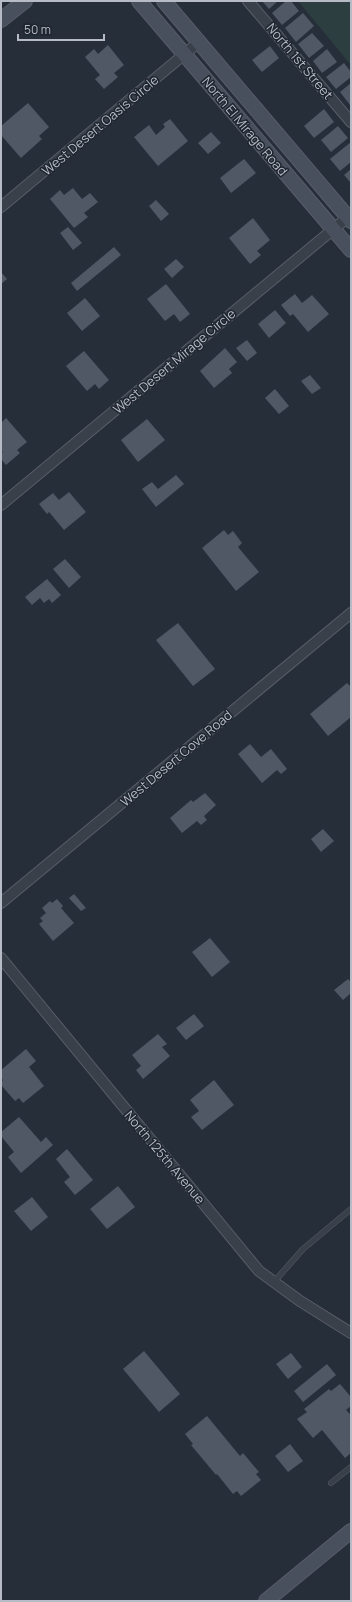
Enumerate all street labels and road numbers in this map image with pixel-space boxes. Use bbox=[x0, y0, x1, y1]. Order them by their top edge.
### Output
street label: North 1st Street bbox=[263, 19, 337, 103]
street label: West Desert Oasis Circle bbox=[38, 71, 163, 179]
street label: North El Mirage Road bbox=[198, 73, 292, 179]
street label: West Desert Mirage Circle bbox=[109, 304, 239, 418]
street label: West Desert Cove Road bbox=[116, 706, 236, 810]
street label: North 125th Avenue bbox=[121, 1106, 210, 1208]

